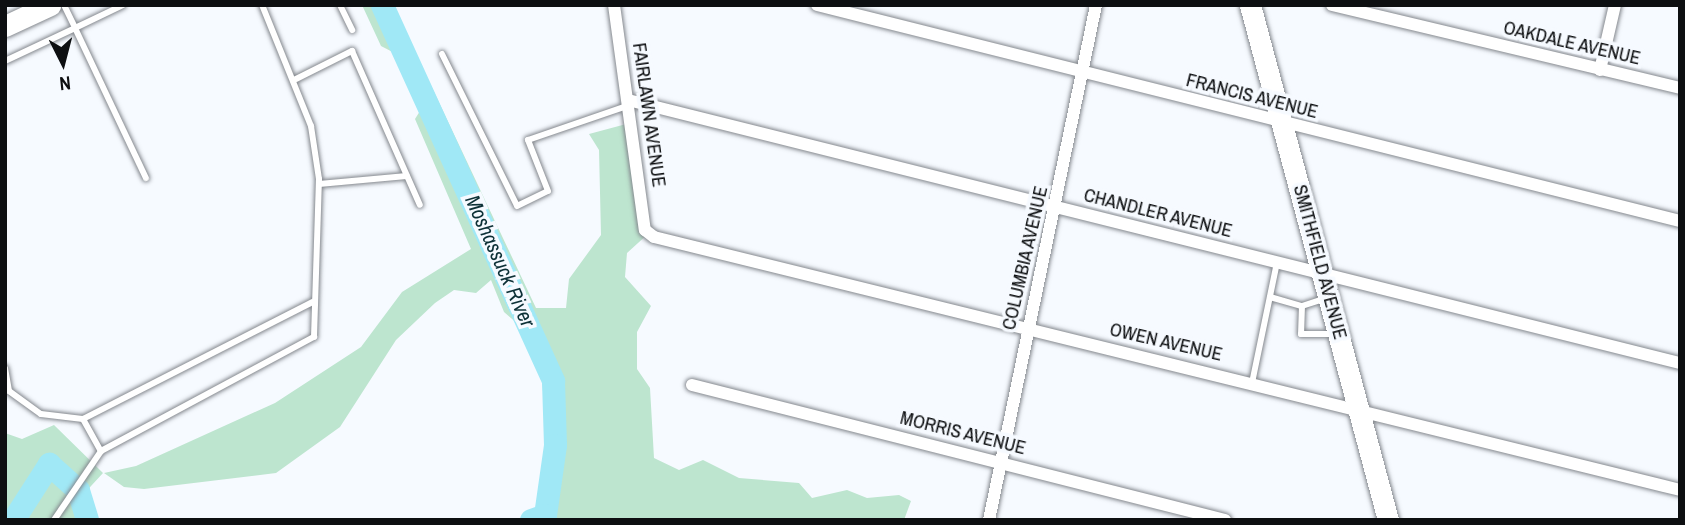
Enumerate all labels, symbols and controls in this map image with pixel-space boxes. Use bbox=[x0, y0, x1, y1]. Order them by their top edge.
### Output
street label: OAKDALE AVENUE bbox=[1501, 16, 1643, 70]
north arrow bbox=[28, 28, 98, 98]
street label: FAIRLAWN AVENUE bbox=[628, 41, 670, 189]
street label: FRANCIS AVENUE bbox=[1183, 69, 1321, 123]
text: N bbox=[58, 70, 72, 97]
street label: SMITHFIELD AVENUE bbox=[1288, 182, 1352, 342]
street label: COLUMBIA AVENUE bbox=[997, 183, 1053, 333]
street label: CHANDLER AVENUE bbox=[1081, 183, 1235, 243]
water label: Moshassuck River bbox=[460, 191, 540, 331]
street label: OWEN AVENUE bbox=[1107, 318, 1225, 366]
street label: MORRIS AVENUE bbox=[897, 406, 1029, 460]

